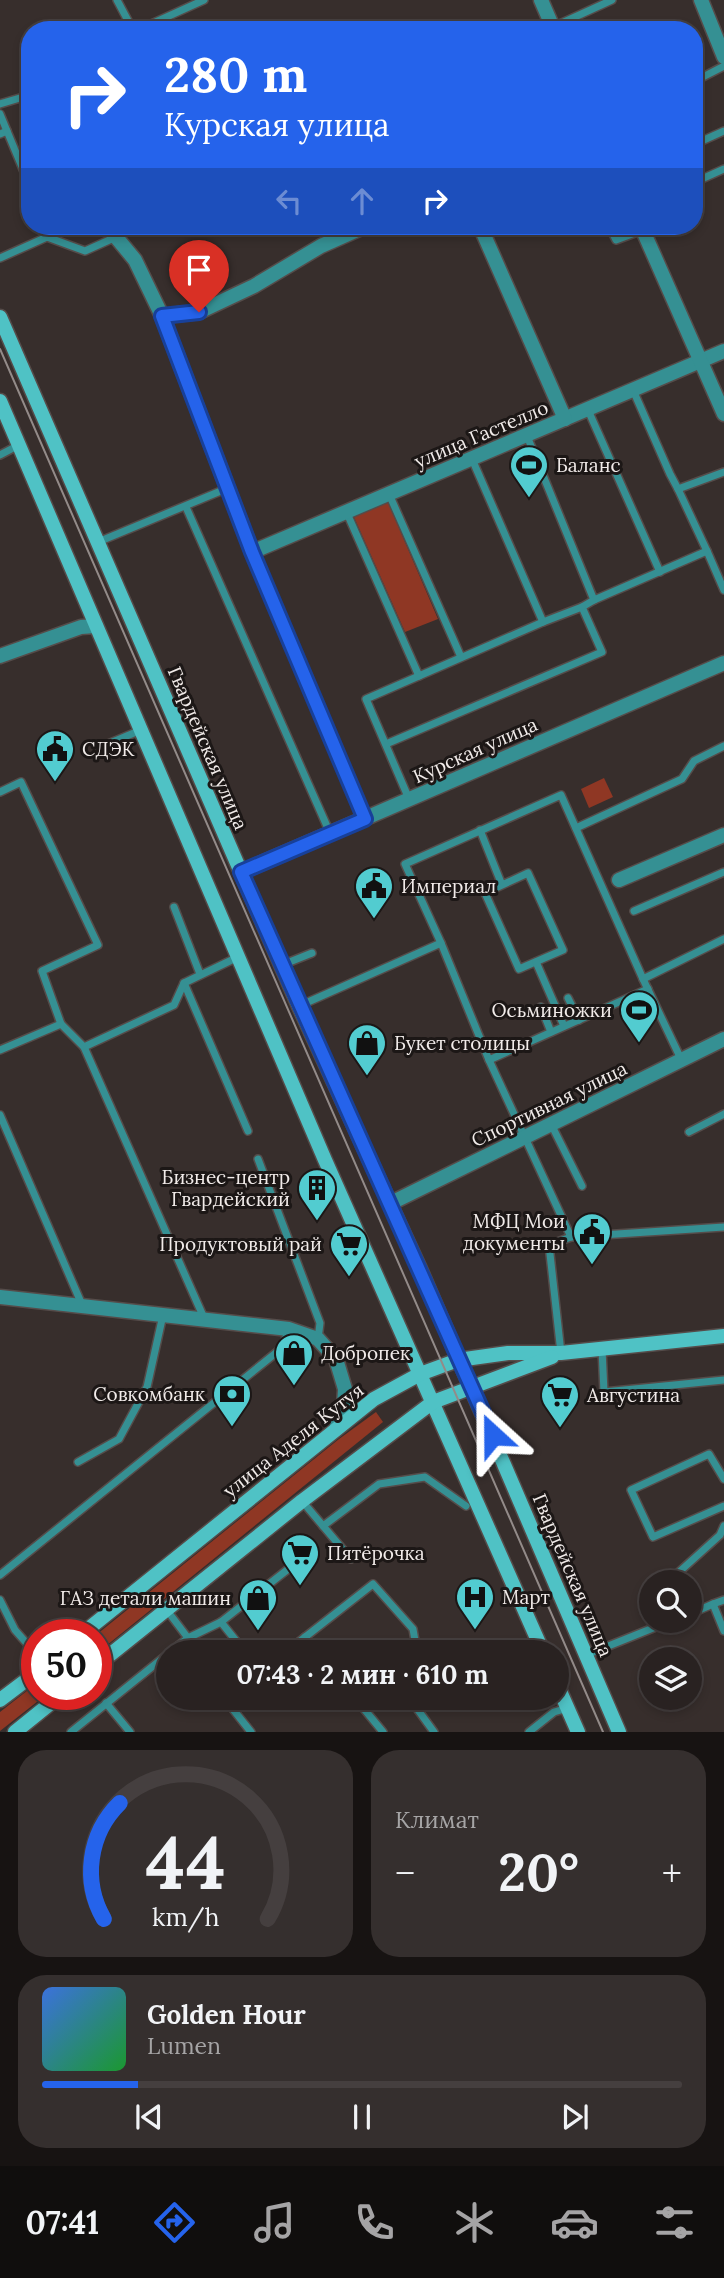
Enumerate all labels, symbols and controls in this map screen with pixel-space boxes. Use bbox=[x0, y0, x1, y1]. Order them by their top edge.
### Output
text: 280 m bbox=[164, 43, 307, 105]
icon: right bbox=[49, 49, 140, 140]
text: Курская улица bbox=[164, 104, 390, 145]
icon: left bbox=[270, 182, 308, 220]
icon: ahead bbox=[343, 182, 381, 220]
icon: right bbox=[416, 182, 454, 220]
pin bbox=[169, 240, 229, 312]
icon: arrive bbox=[180, 251, 218, 289]
street label: улица Гастелло bbox=[410, 395, 552, 473]
sports icon: Баланс bbox=[508, 444, 550, 499]
place label: Баланс bbox=[556, 453, 621, 477]
street label: Гвардейская улица bbox=[163, 663, 253, 833]
street label: Курская улица bbox=[409, 712, 541, 788]
public building icon: СДЭК bbox=[34, 728, 76, 783]
place label: СДЭК bbox=[82, 737, 134, 761]
public building icon: Империал bbox=[353, 865, 395, 920]
place label: Империал bbox=[401, 874, 496, 898]
sports icon: Осьминожки bbox=[618, 989, 660, 1044]
place label: Осьминожки bbox=[492, 998, 612, 1022]
shop icon: Букет столицы bbox=[346, 1022, 388, 1077]
place label: Букет столицы bbox=[394, 1031, 530, 1055]
street label: Спортивная улица bbox=[467, 1056, 631, 1152]
place label: Бизнес-центр Гвардейский bbox=[162, 1165, 290, 1211]
building icon: Бизнес-центр Гвардейский bbox=[296, 1167, 338, 1222]
place label: МФЦ Мои документы bbox=[463, 1209, 565, 1255]
public building icon: МФЦ Мои документы bbox=[571, 1211, 613, 1266]
supermarket icon: Продуктовый рай bbox=[328, 1223, 370, 1278]
place label: Продуктовый рай bbox=[159, 1232, 322, 1256]
shop icon: Добропек bbox=[273, 1332, 315, 1387]
place label: Добропек bbox=[321, 1341, 411, 1365]
bank icon: Совкомбанк bbox=[211, 1373, 253, 1428]
supermarket icon: Августина bbox=[539, 1374, 581, 1429]
street label: улица Аделя Кутуя bbox=[218, 1378, 368, 1502]
place label: Совкомбанк bbox=[93, 1382, 206, 1406]
place label: Августина bbox=[586, 1383, 680, 1407]
position arrow bbox=[456, 1398, 530, 1472]
street label: Гвардейская улица bbox=[528, 1490, 618, 1660]
supermarket icon: Пятёрочка bbox=[279, 1532, 321, 1587]
place label: Пятёрочка bbox=[327, 1541, 425, 1565]
map controls bbox=[639, 1570, 702, 1710]
button: search bbox=[639, 1570, 702, 1633]
hospital icon: Март bbox=[454, 1576, 496, 1631]
shop icon: ГАЗ детали машин bbox=[237, 1577, 279, 1632]
place label: Март bbox=[502, 1585, 550, 1609]
place label: ГАЗ детали машин bbox=[60, 1586, 231, 1610]
speed limit sign: 50 bbox=[21, 1619, 112, 1710]
button: layers bbox=[639, 1647, 702, 1710]
text: 07:43 · 2 мин · 610 m bbox=[237, 1658, 488, 1691]
text: Климат bbox=[395, 1805, 479, 1834]
text: 44 bbox=[145, 1817, 226, 1910]
text: 20° bbox=[498, 1839, 579, 1905]
text: − bbox=[395, 1849, 415, 1897]
text: + bbox=[662, 1849, 682, 1897]
text: km/h bbox=[152, 1901, 219, 1933]
text: Golden Hour bbox=[147, 1998, 306, 2031]
text: Lumen bbox=[147, 2031, 221, 2060]
icon: previous bbox=[130, 2098, 168, 2136]
icon: pause bbox=[343, 2098, 381, 2136]
icon: next bbox=[556, 2098, 594, 2136]
icon: directions bbox=[150, 2198, 199, 2247]
icon: music bbox=[250, 2198, 299, 2247]
icon: phone bbox=[350, 2198, 399, 2247]
icon: climate bbox=[450, 2198, 499, 2247]
icon: car bbox=[550, 2198, 599, 2247]
icon: filters bbox=[650, 2198, 699, 2247]
text: 07:41 bbox=[25, 2202, 99, 2243]

